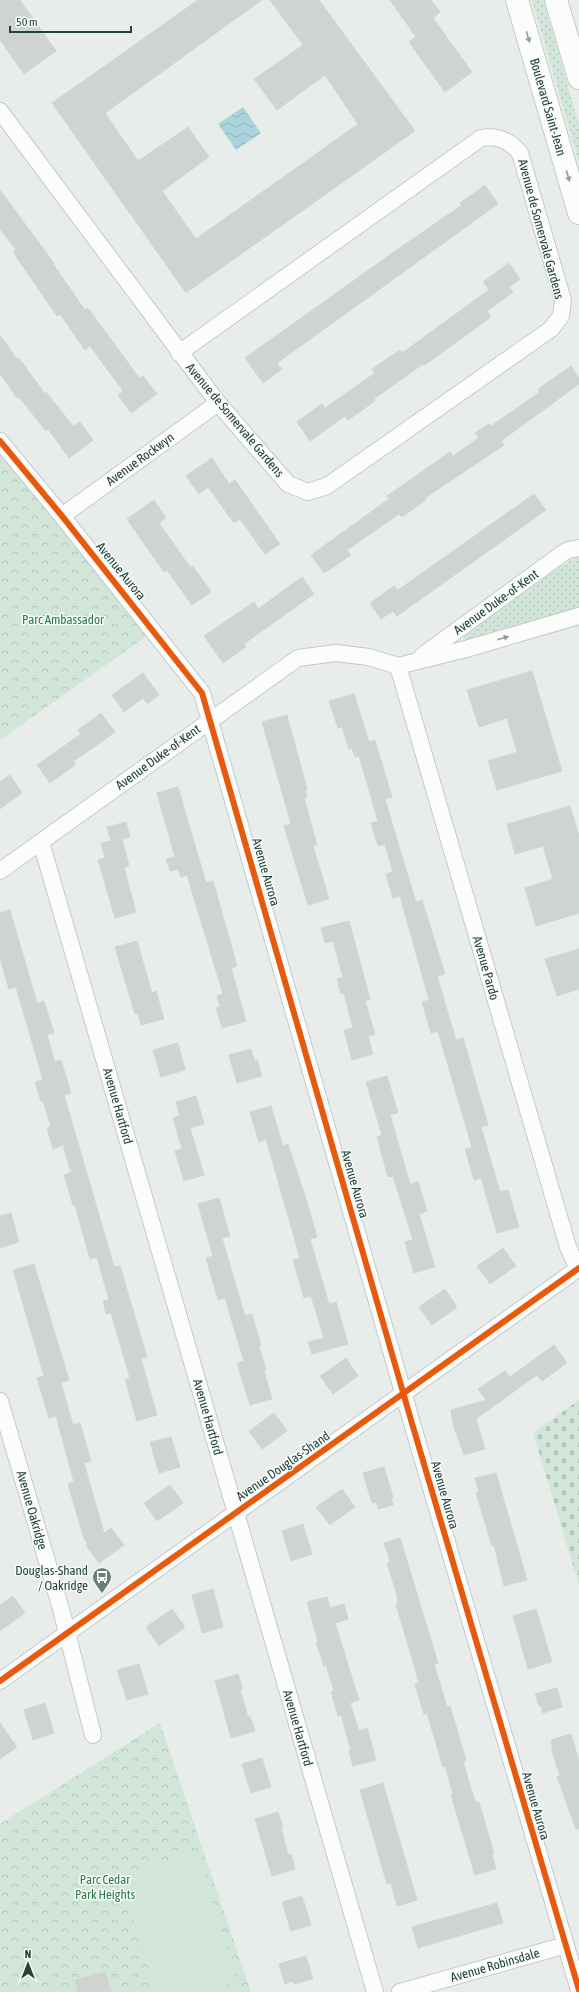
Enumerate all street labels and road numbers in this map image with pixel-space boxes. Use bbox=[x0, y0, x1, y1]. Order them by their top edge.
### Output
street label: Boulevard Saint-Jean bbox=[527, 56, 569, 158]
street label: Avenue de Somervale Gardens bbox=[515, 157, 567, 301]
street label: Avenue de Somervale Gardens bbox=[183, 360, 287, 480]
street label: Avenue Rockwyn bbox=[103, 429, 177, 489]
street label: Avenue Aurora bbox=[93, 539, 149, 603]
street label: Avenue Duke-of-Kent bbox=[451, 566, 541, 638]
street label: Avenue Duke-of-Kent bbox=[113, 721, 203, 793]
street label: Avenue Aurora bbox=[249, 836, 283, 908]
street label: Avenue Pardo bbox=[470, 934, 502, 1002]
street label: Avenue Hartford bbox=[100, 1066, 136, 1146]
street label: Avenue Aurora bbox=[338, 1148, 372, 1220]
street label: Avenue Hartford bbox=[190, 1377, 226, 1457]
street label: Avenue Douglas-Shand bbox=[233, 1428, 333, 1504]
street label: Avenue Aurora bbox=[428, 1459, 462, 1531]
street label: Avenue Oakridge bbox=[14, 1469, 50, 1551]
street label: Avenue Hartford bbox=[280, 1688, 316, 1768]
street label: Avenue Aurora bbox=[519, 1770, 553, 1842]
street label: Avenue Robinsdale bbox=[449, 1945, 541, 1985]

